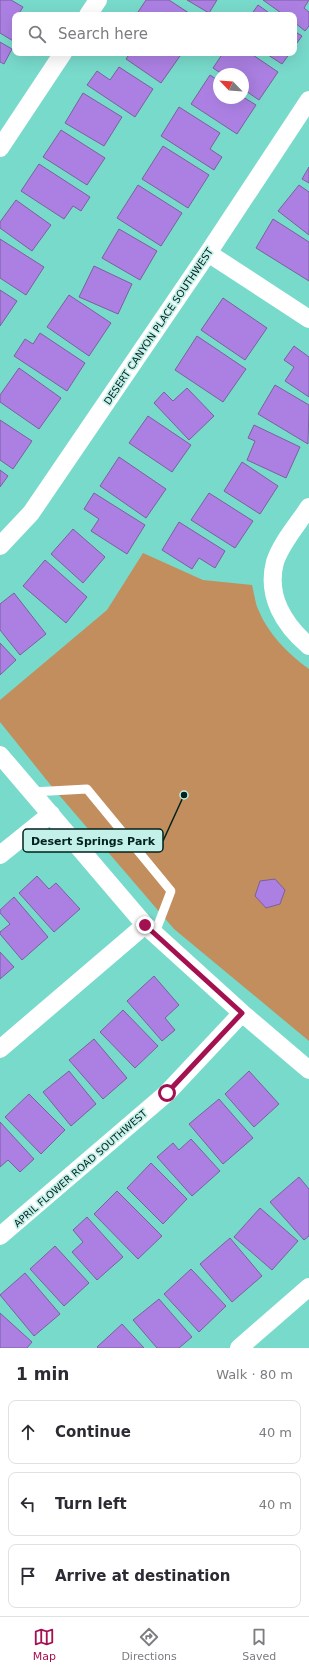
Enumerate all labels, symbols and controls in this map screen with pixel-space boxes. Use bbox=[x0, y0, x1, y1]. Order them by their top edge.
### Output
search box bbox=[12, 12, 297, 56]
icon: search bbox=[26, 23, 48, 45]
text: Search here bbox=[58, 25, 148, 43]
north arrow bbox=[213, 68, 249, 104]
street label: DESERT CANYON PLACE SOUTHWEST bbox=[102, 245, 216, 407]
callout: Desert Springs Park bbox=[23, 829, 163, 852]
text: Desert Springs Park bbox=[31, 835, 156, 848]
route end bbox=[136, 916, 154, 934]
route start bbox=[158, 1084, 176, 1102]
street label: APRIL FLOWER ROAD SOUTHWEST bbox=[11, 1107, 150, 1229]
text: 1 min bbox=[16, 1364, 69, 1384]
text: Walk · 80 m bbox=[216, 1367, 293, 1382]
icon: ahead bbox=[17, 1421, 39, 1443]
text: Continue bbox=[55, 1423, 131, 1441]
text: 40 m bbox=[259, 1425, 292, 1440]
icon: left bbox=[17, 1493, 39, 1515]
text: Turn left bbox=[55, 1495, 127, 1513]
text: 40 m bbox=[259, 1497, 292, 1512]
icon: arrive bbox=[17, 1565, 39, 1587]
text: Arrive at destination bbox=[55, 1567, 230, 1585]
tab: Map bbox=[33, 1626, 56, 1663]
tab: Directions bbox=[121, 1626, 177, 1663]
tab: Saved bbox=[242, 1626, 276, 1663]

